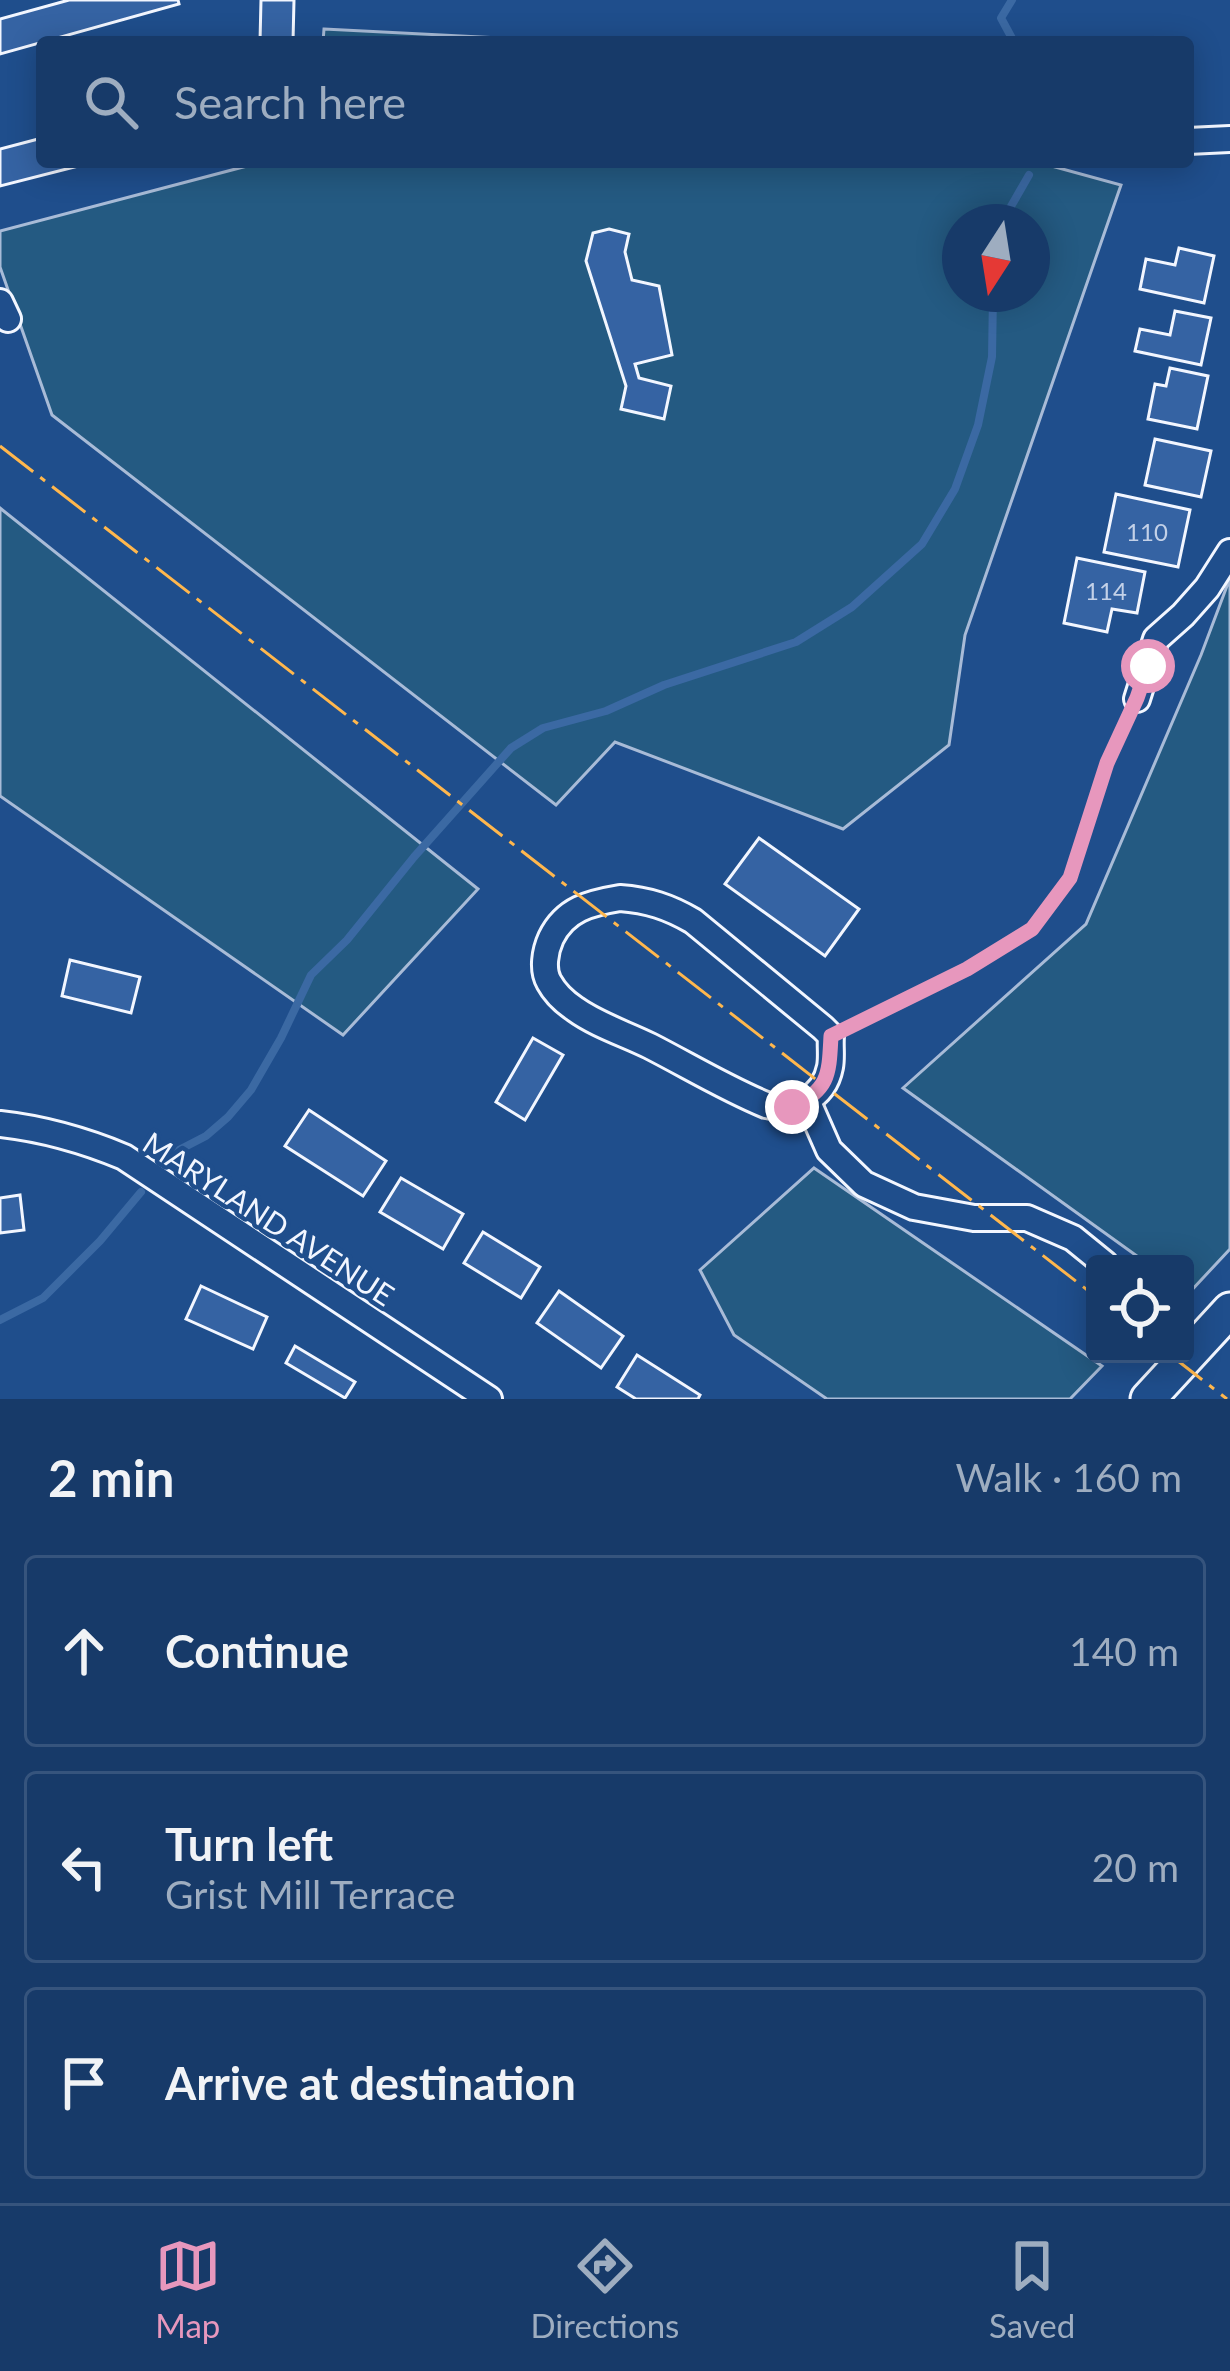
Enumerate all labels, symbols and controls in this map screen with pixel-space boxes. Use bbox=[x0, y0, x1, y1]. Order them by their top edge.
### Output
search box bbox=[36, 36, 1194, 168]
icon: search bbox=[78, 69, 144, 135]
text: Search here bbox=[174, 75, 406, 129]
north arrow bbox=[942, 204, 1050, 312]
house number: 110 bbox=[1126, 517, 1168, 546]
house number: 114 bbox=[1085, 576, 1127, 605]
route start bbox=[1121, 639, 1175, 693]
route end bbox=[765, 1080, 819, 1134]
street label: MARYLAND AVENUE bbox=[137, 1123, 401, 1313]
map controls bbox=[1086, 1255, 1194, 1363]
button: locate bbox=[1086, 1255, 1194, 1363]
text: 2 min bbox=[48, 1447, 174, 1508]
text: Walk · 160 m bbox=[955, 1454, 1182, 1500]
icon: ahead bbox=[51, 1618, 117, 1684]
text: Continue bbox=[165, 1624, 349, 1678]
text: 140 m bbox=[1069, 1628, 1179, 1674]
text: Turn left bbox=[165, 1817, 333, 1871]
icon: left bbox=[51, 1834, 117, 1900]
text: 20 m bbox=[1092, 1844, 1179, 1890]
text: Grist Mill Terrace bbox=[165, 1871, 455, 1917]
icon: arrive bbox=[51, 2050, 117, 2116]
text: Arrive at destination bbox=[165, 2056, 576, 2110]
tab: Map bbox=[155, 2233, 221, 2345]
tab: Directions bbox=[530, 2233, 679, 2345]
tab: Saved bbox=[989, 2233, 1075, 2345]

